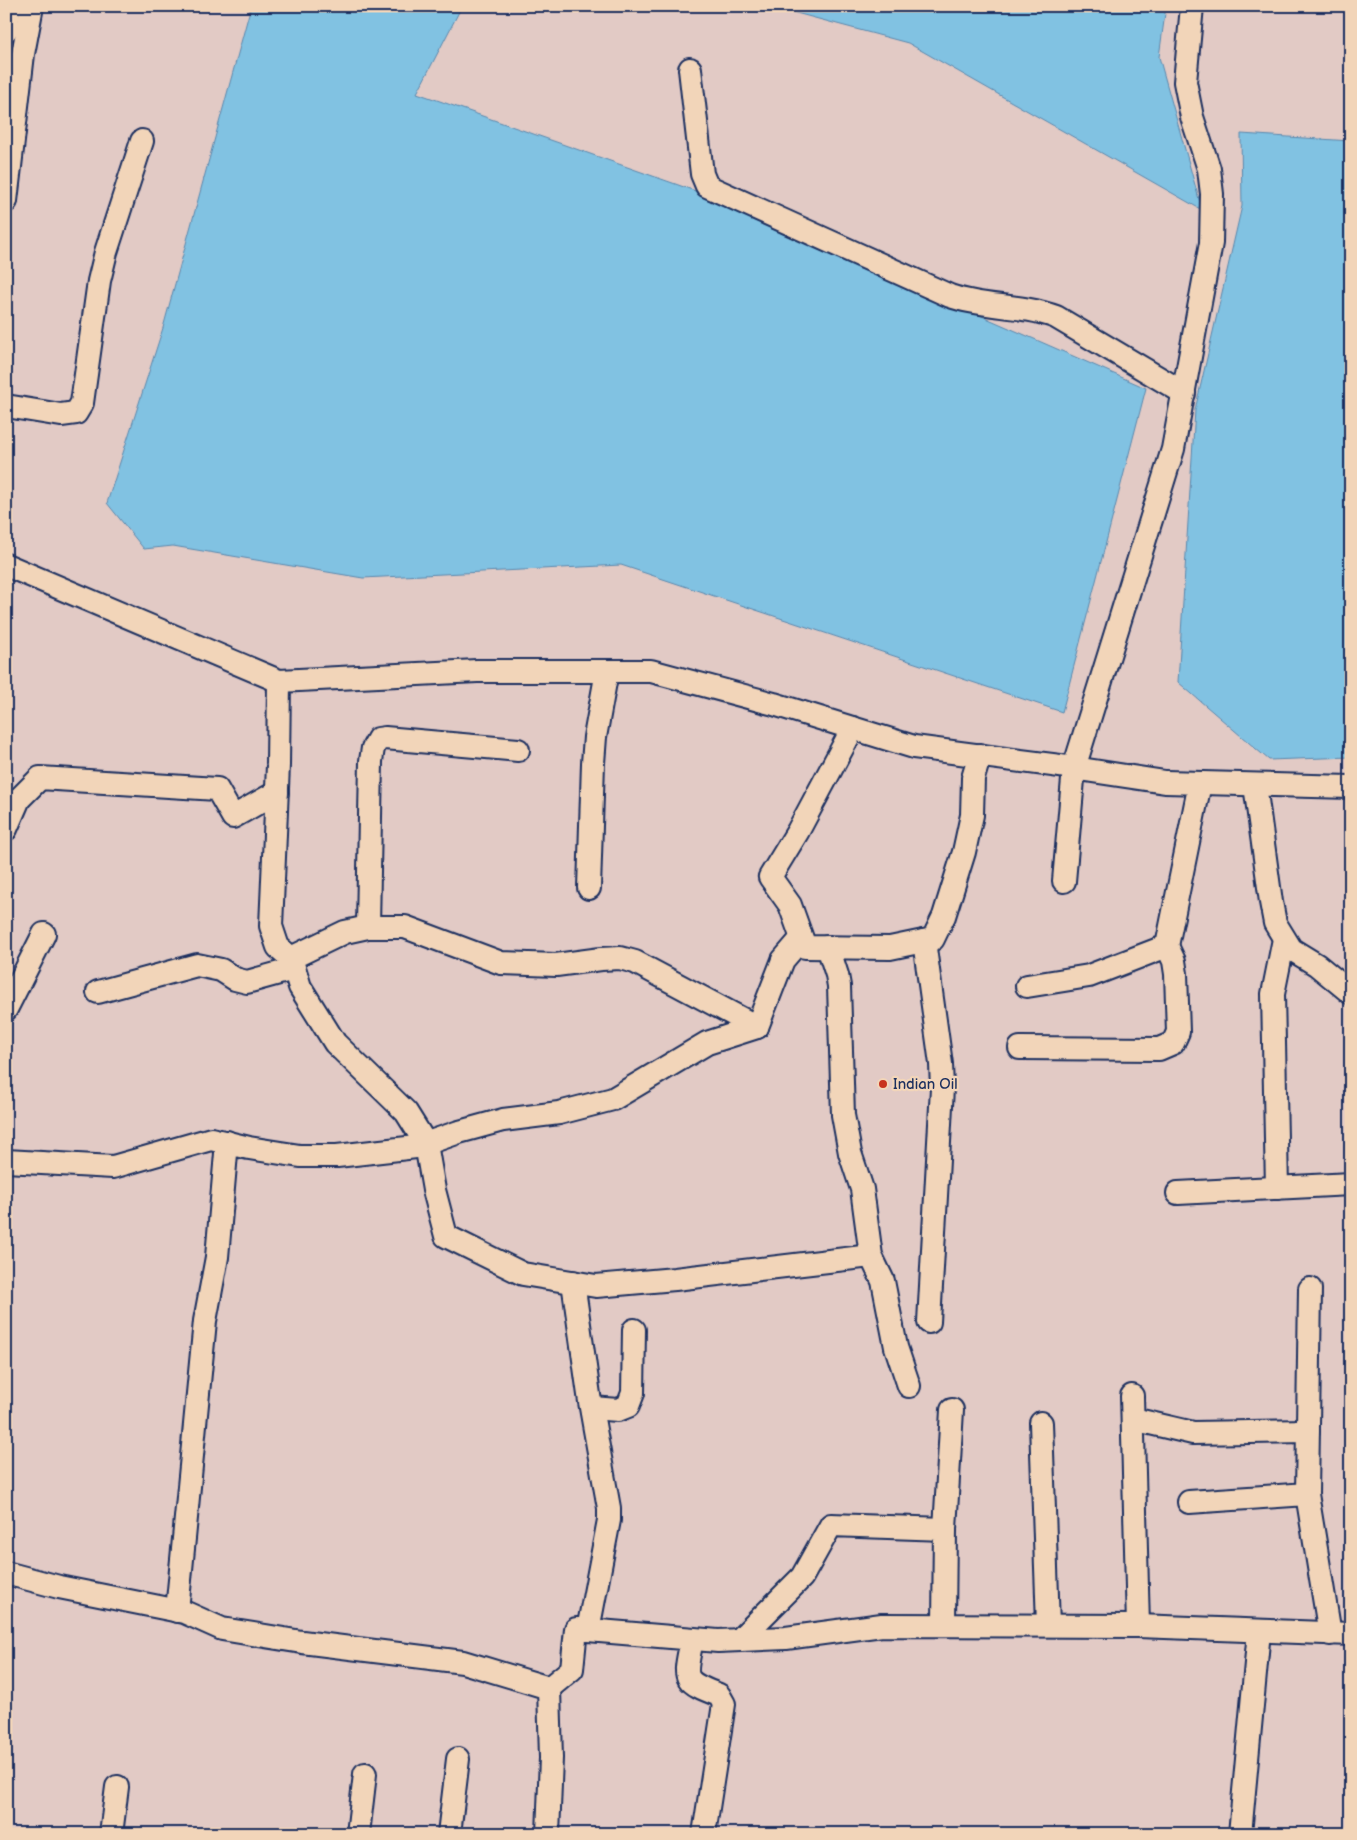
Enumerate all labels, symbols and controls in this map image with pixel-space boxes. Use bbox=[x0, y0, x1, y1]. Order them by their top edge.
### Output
place label: Indian Oil bbox=[893, 1075, 958, 1094]
marker: Indian Oil bbox=[877, 1078, 889, 1090]

